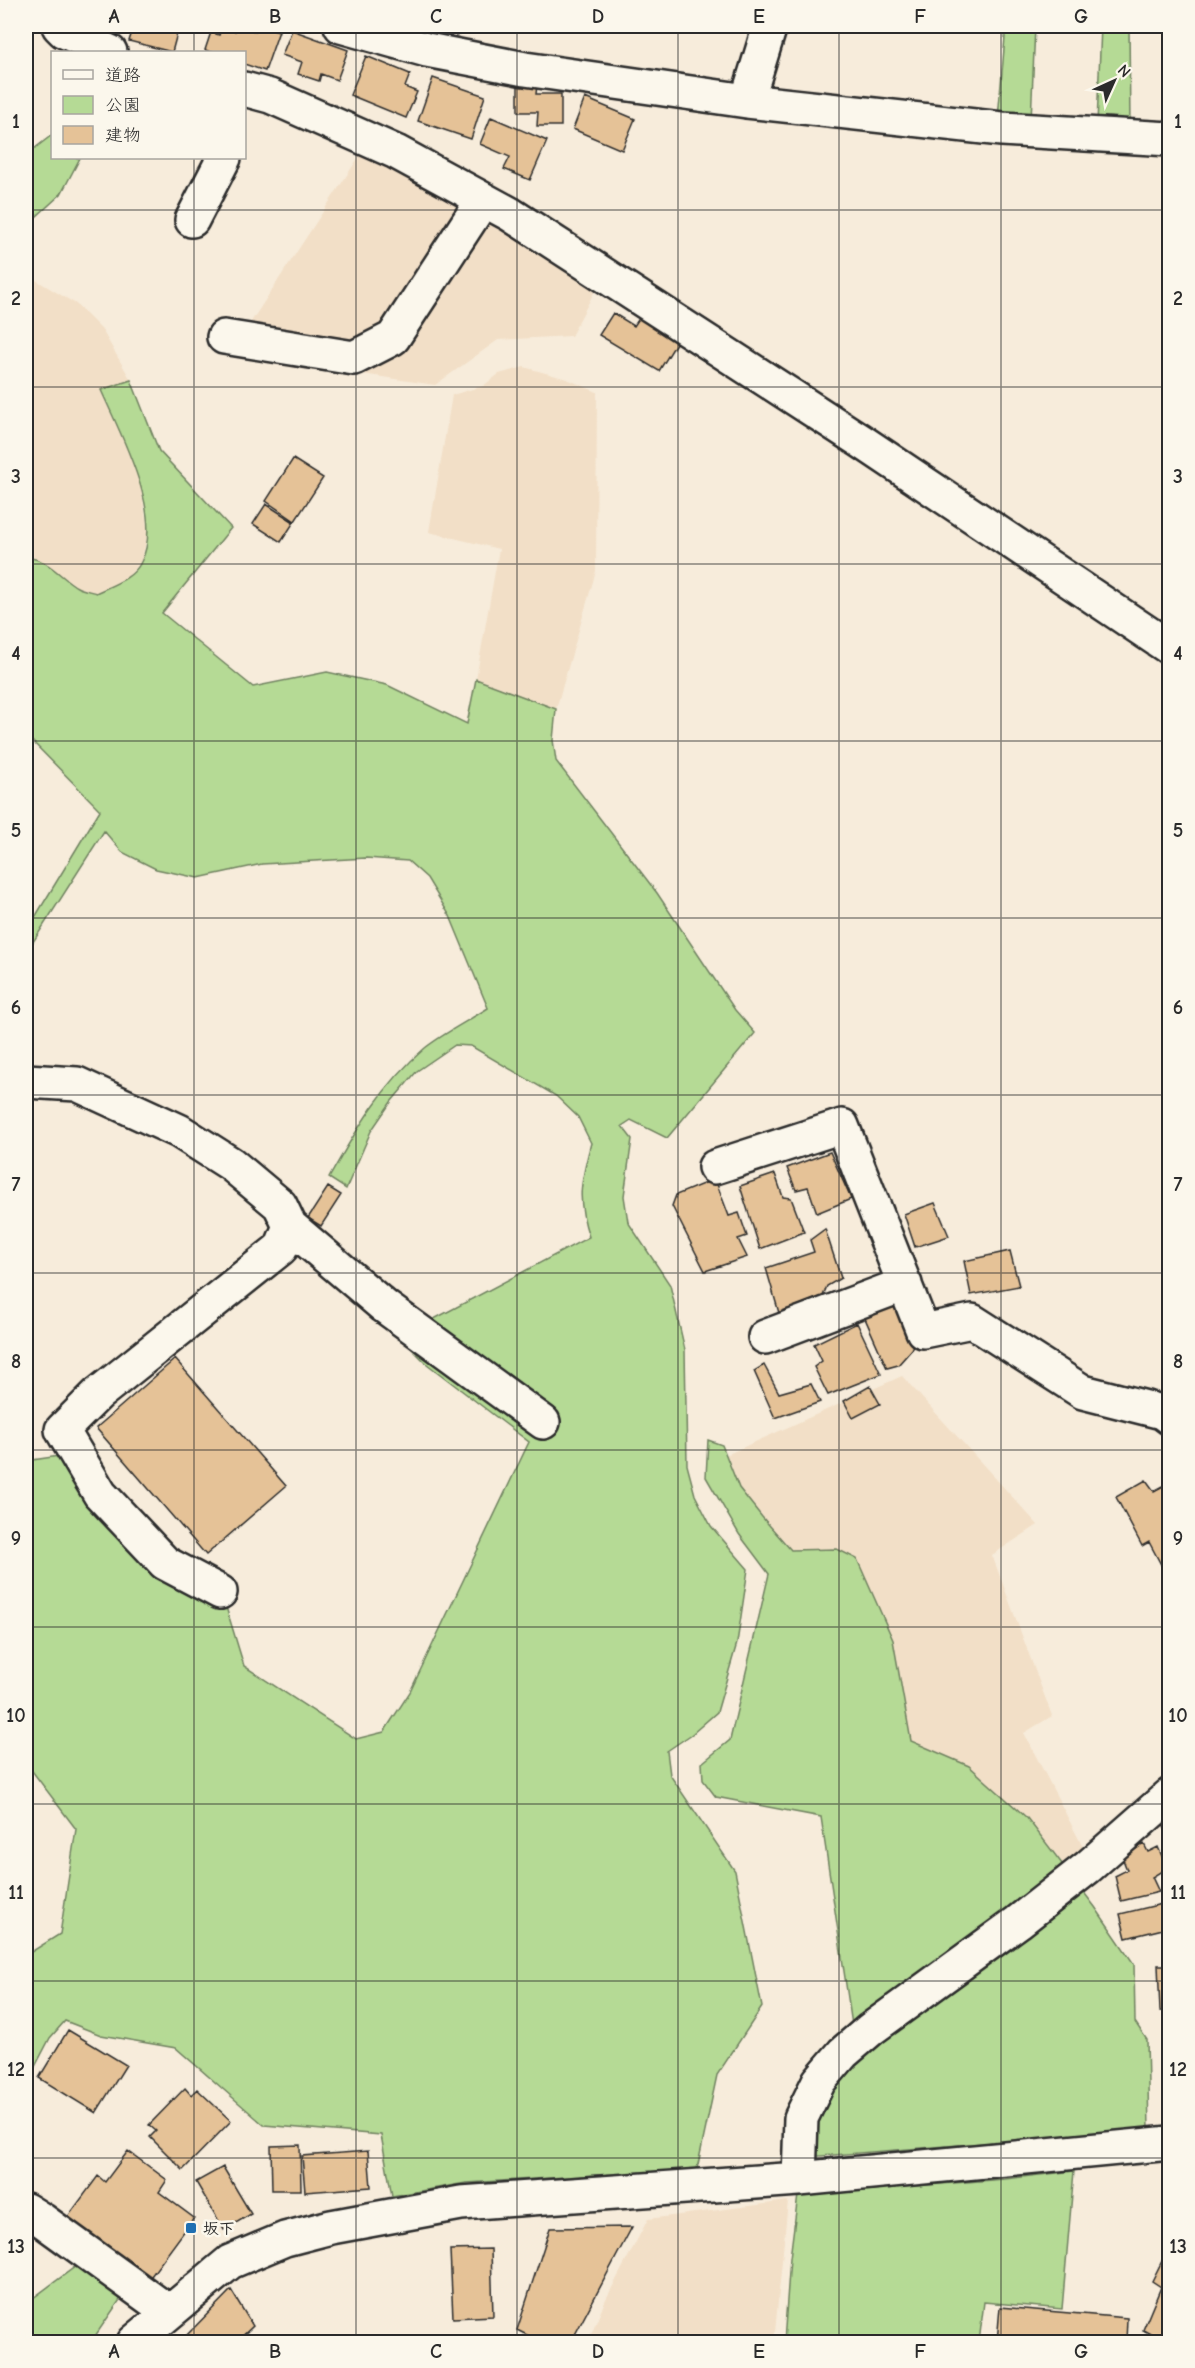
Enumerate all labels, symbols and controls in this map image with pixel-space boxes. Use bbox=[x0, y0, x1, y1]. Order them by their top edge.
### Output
text: A bbox=[108, 5, 120, 28]
text: B bbox=[269, 5, 281, 28]
text: C bbox=[430, 5, 442, 28]
text: D bbox=[592, 5, 604, 28]
text: E bbox=[753, 5, 765, 28]
text: F bbox=[914, 5, 926, 28]
text: G bbox=[1074, 5, 1088, 28]
legend bbox=[51, 51, 246, 159]
north arrow bbox=[1084, 51, 1144, 111]
text: N bbox=[1114, 61, 1134, 81]
text: 道路 bbox=[105, 65, 141, 86]
text: 公園 bbox=[105, 95, 141, 116]
text: 1 bbox=[12, 110, 20, 133]
text: 1 bbox=[1174, 110, 1182, 133]
text: 建物 bbox=[105, 125, 141, 146]
text: 2 bbox=[11, 287, 21, 310]
text: 2 bbox=[1173, 287, 1183, 310]
text: 3 bbox=[11, 465, 21, 488]
text: 3 bbox=[1173, 465, 1183, 488]
text: 4 bbox=[11, 642, 21, 665]
text: 4 bbox=[1173, 642, 1183, 665]
text: 5 bbox=[11, 819, 21, 842]
text: 5 bbox=[1173, 819, 1183, 842]
text: 6 bbox=[11, 996, 21, 1019]
text: 6 bbox=[1173, 996, 1183, 1019]
text: 7 bbox=[12, 1173, 21, 1196]
text: 7 bbox=[1174, 1173, 1183, 1196]
text: 8 bbox=[11, 1350, 21, 1373]
text: 8 bbox=[1173, 1350, 1183, 1373]
text: 9 bbox=[11, 1527, 21, 1550]
text: 9 bbox=[1173, 1527, 1183, 1550]
text: 10 bbox=[6, 1704, 26, 1727]
text: 10 bbox=[1168, 1704, 1188, 1727]
text: 11 bbox=[8, 1881, 24, 1904]
text: 11 bbox=[1170, 1881, 1186, 1904]
text: 12 bbox=[7, 2058, 25, 2081]
text: 12 bbox=[1169, 2058, 1187, 2081]
place label: 坂下 bbox=[203, 2220, 235, 2238]
marker: 坂下 bbox=[184, 2221, 198, 2235]
text: 13 bbox=[7, 2235, 25, 2258]
text: 13 bbox=[1169, 2235, 1187, 2258]
text: A bbox=[108, 2340, 120, 2363]
text: B bbox=[269, 2340, 281, 2363]
text: C bbox=[430, 2340, 442, 2363]
text: D bbox=[592, 2340, 604, 2363]
text: E bbox=[753, 2340, 765, 2363]
text: F bbox=[914, 2340, 926, 2363]
text: G bbox=[1074, 2340, 1088, 2363]

